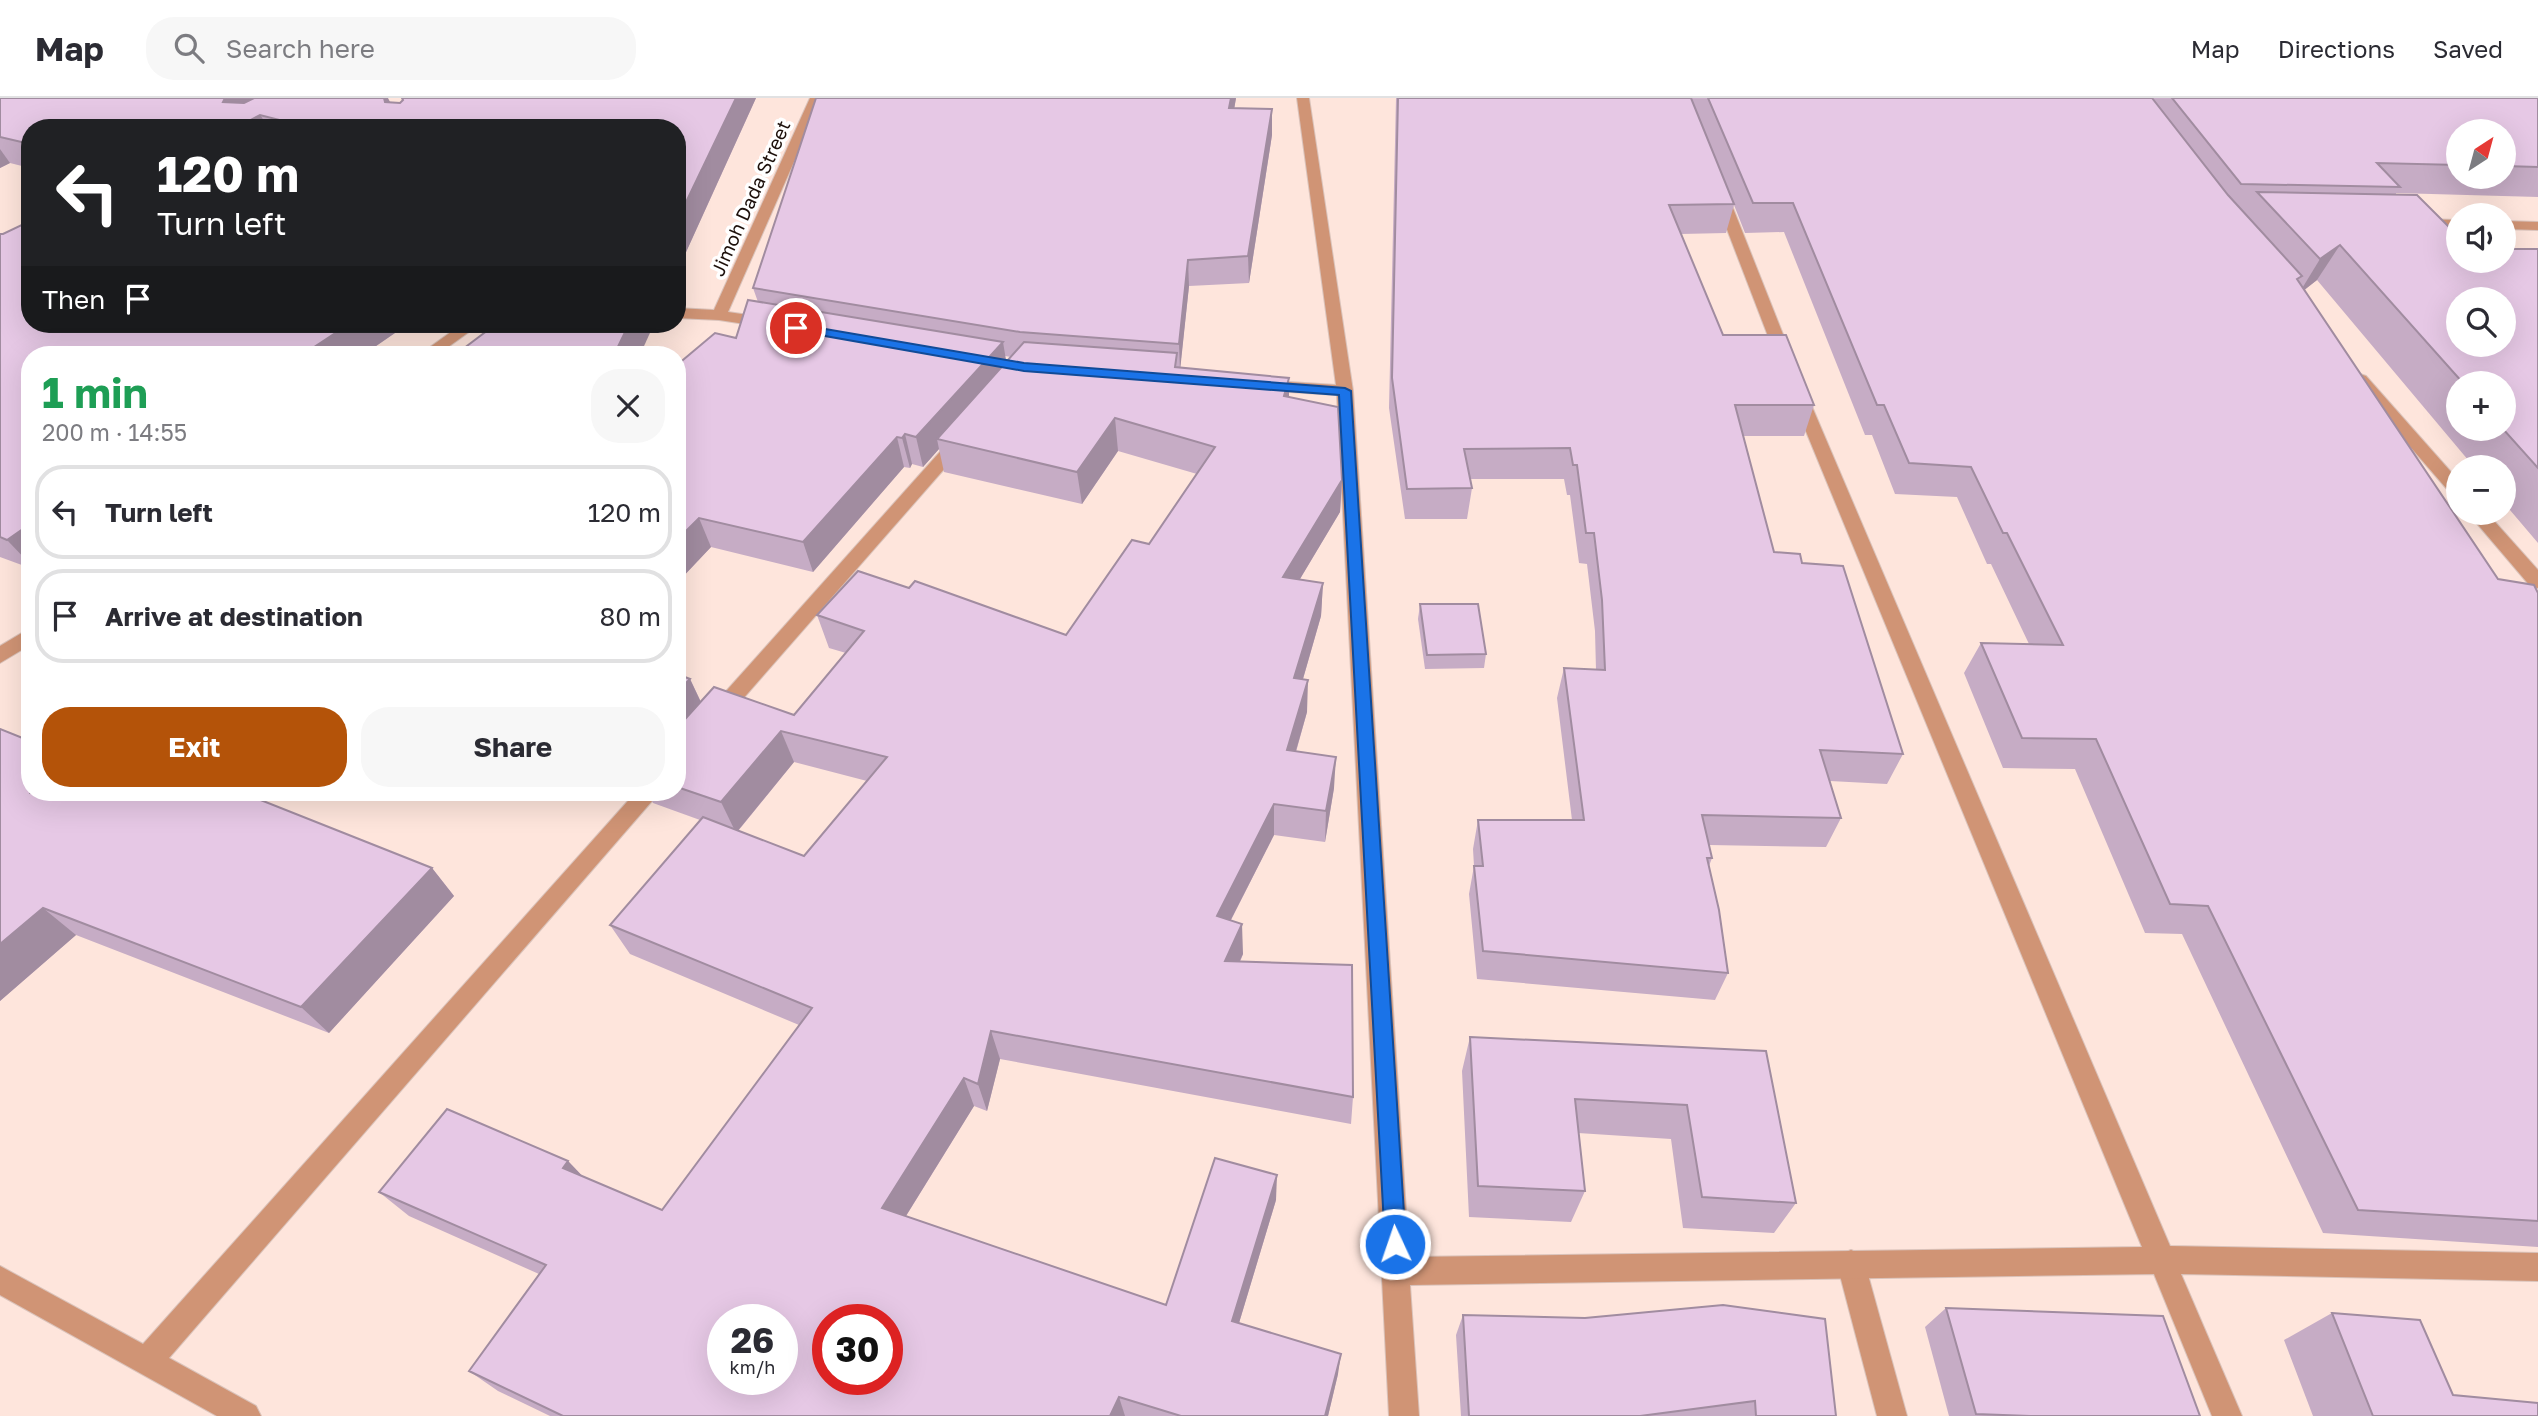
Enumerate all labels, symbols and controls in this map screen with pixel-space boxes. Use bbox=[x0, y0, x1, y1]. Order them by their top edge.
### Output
search box bbox=[146, 17, 636, 80]
text: Map bbox=[35, 29, 104, 68]
icon: search bbox=[170, 29, 208, 67]
text: Search here bbox=[226, 33, 375, 64]
text: Map bbox=[2191, 34, 2240, 63]
text: Directions bbox=[2278, 34, 2395, 63]
text: Saved bbox=[2433, 34, 2503, 63]
street label: Jimoh Dada Street bbox=[705, 117, 795, 279]
north arrow bbox=[2446, 119, 2516, 189]
map controls bbox=[2446, 119, 2516, 525]
text: 120 m bbox=[157, 144, 299, 203]
icon: left bbox=[42, 147, 133, 238]
button: sound bbox=[2446, 203, 2516, 273]
text: Turn left bbox=[157, 204, 286, 242]
icon: arrive bbox=[119, 280, 157, 318]
text: Then bbox=[42, 284, 105, 315]
button: search bbox=[2446, 287, 2516, 357]
pin bbox=[766, 298, 826, 358]
icon: arrive bbox=[777, 309, 815, 347]
text: 1 min bbox=[42, 367, 148, 417]
button: close bbox=[591, 369, 665, 443]
button: + bbox=[2446, 371, 2516, 441]
text: 200 m · 14:55 bbox=[42, 418, 187, 446]
button: − bbox=[2446, 455, 2516, 525]
icon: left bbox=[46, 493, 84, 531]
text: Turn left bbox=[105, 497, 213, 528]
text: 120 m bbox=[588, 497, 661, 528]
icon: arrive bbox=[46, 597, 84, 635]
text: Arrive at destination bbox=[105, 601, 363, 632]
text: 80 m bbox=[600, 601, 661, 632]
button: Exit bbox=[42, 707, 347, 787]
button: Share bbox=[361, 707, 665, 787]
position arrow bbox=[1358, 1207, 1432, 1281]
speed limit sign: 30 bbox=[812, 1304, 903, 1395]
text: 26 bbox=[731, 1319, 774, 1361]
text: km/h bbox=[730, 1356, 775, 1378]

